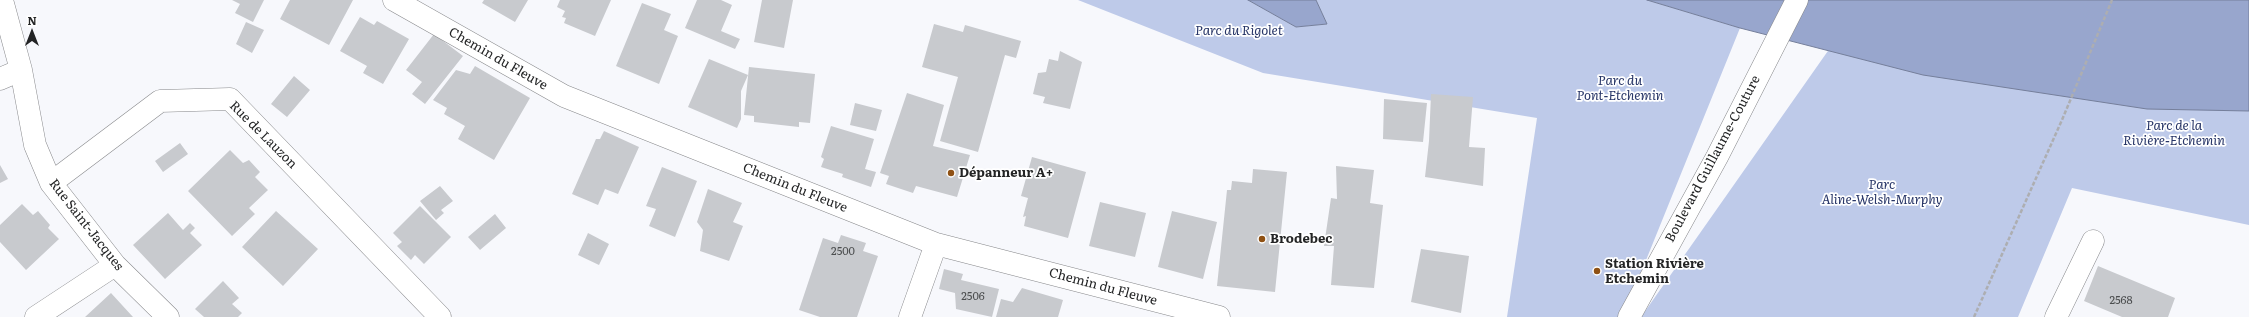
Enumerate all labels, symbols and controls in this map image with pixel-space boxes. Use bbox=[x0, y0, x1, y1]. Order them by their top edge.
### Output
north arrow bbox=[12, 12, 52, 52]
text: N bbox=[27, 12, 37, 28]
park label: Parc du Rigolet bbox=[1195, 23, 1283, 39]
street label: Chemin du Fleuve bbox=[446, 24, 550, 94]
park label: Parc du Pont-Etchemin bbox=[1576, 73, 1664, 104]
street label: Boulevard Guillaume-Couture bbox=[1662, 73, 1764, 245]
street label: Rue de Lauzon bbox=[226, 98, 300, 172]
park label: Parc de la Rivière-Etchemin bbox=[2123, 118, 2225, 149]
street label: Chemin du Fleuve bbox=[740, 160, 850, 216]
place label: Dépanneur A+ bbox=[959, 165, 1053, 181]
marker: Dépanneur A+ bbox=[946, 168, 956, 178]
street label: Rue Saint-Jacques bbox=[45, 176, 127, 274]
park label: Parc Aline-Welsh-Murphy bbox=[1821, 177, 1943, 208]
place label: Brodebec bbox=[1270, 231, 1332, 247]
marker: Brodebec bbox=[1257, 234, 1267, 244]
house number: 2500 bbox=[831, 245, 855, 259]
place label: Station Rivière Etchemin bbox=[1605, 256, 1704, 287]
street label: Chemin du Fleuve bbox=[1047, 265, 1159, 309]
marker: Station Rivière Etchemin bbox=[1592, 266, 1602, 276]
house number: 2506 bbox=[961, 290, 985, 304]
house number: 2568 bbox=[2109, 294, 2133, 308]

